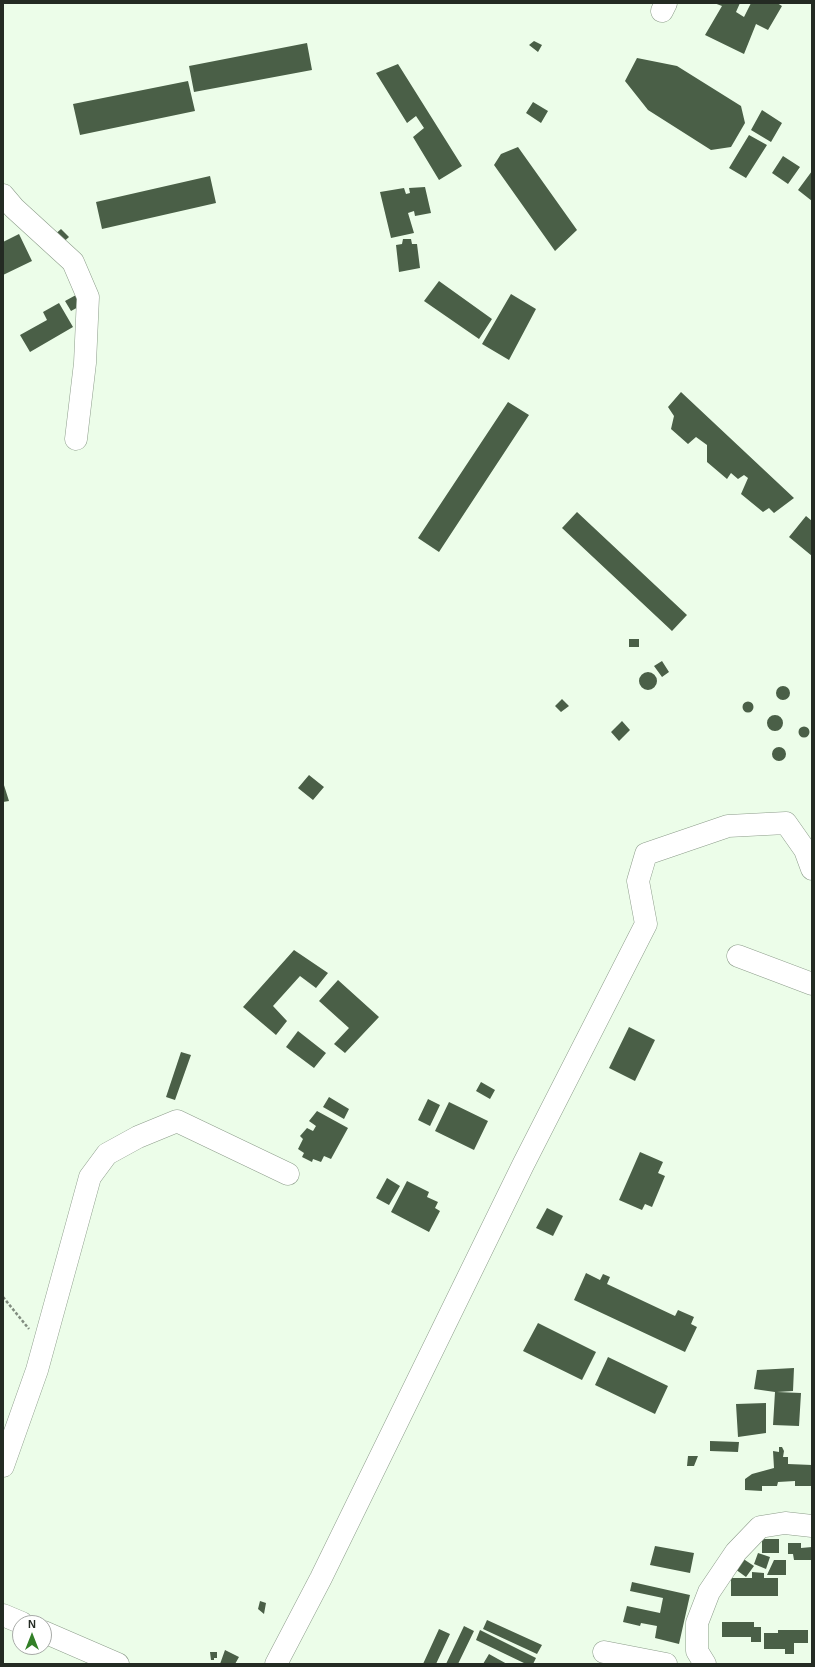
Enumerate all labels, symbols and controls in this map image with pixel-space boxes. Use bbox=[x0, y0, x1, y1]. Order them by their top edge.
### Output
north arrow bbox=[12, 1615, 52, 1655]
text: N bbox=[28, 1618, 36, 1630]

